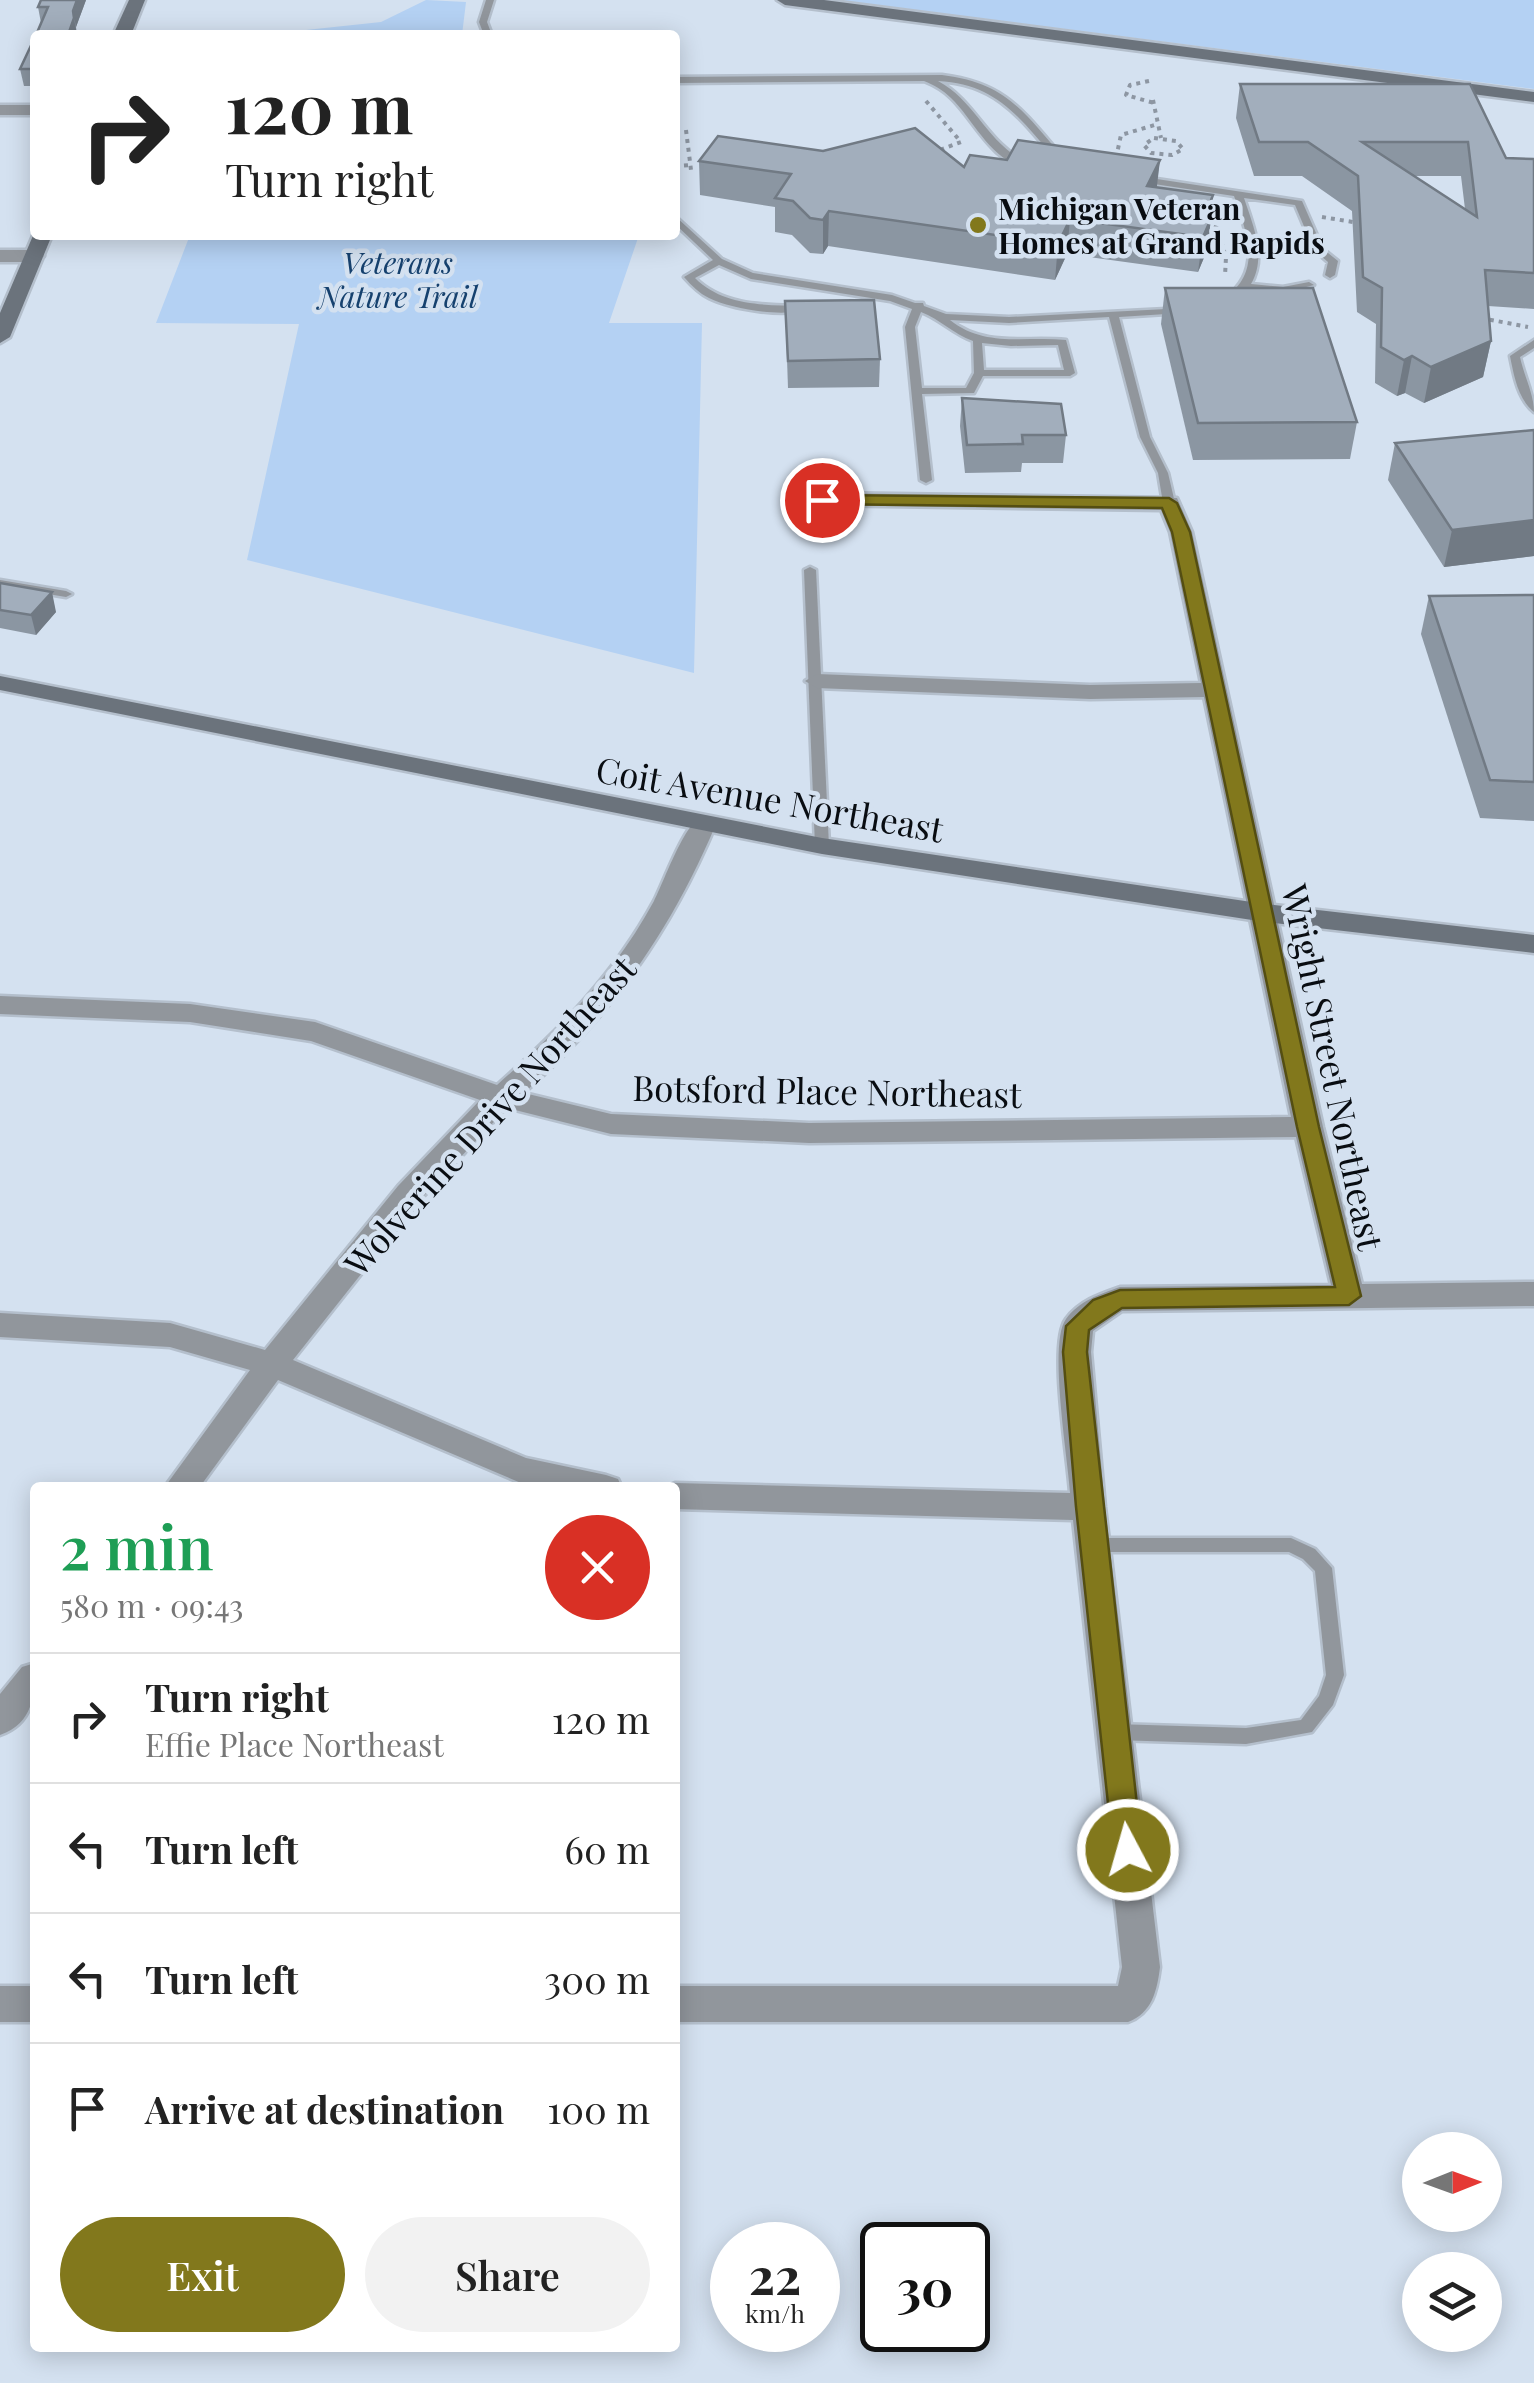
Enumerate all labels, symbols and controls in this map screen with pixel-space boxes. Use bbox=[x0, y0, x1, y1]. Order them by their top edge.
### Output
text: 120 m bbox=[225, 58, 413, 152]
icon: right bbox=[60, 70, 190, 200]
text: Turn right bbox=[225, 148, 433, 208]
place label: Michigan Veteran Homes at Grand Rapids bbox=[998, 188, 1325, 262]
marker: Michigan Veteran Homes at Grand Rapids bbox=[967, 214, 989, 236]
park label: Veterans Nature Trail bbox=[315, 242, 479, 316]
pin bbox=[780, 458, 865, 543]
icon: arrive bbox=[795, 473, 850, 528]
street label: Coit Avenue Northeast bbox=[593, 744, 948, 852]
street label: Wright Street Northeast bbox=[1272, 879, 1396, 1255]
street label: Wolverine Drive Northeast bbox=[332, 945, 646, 1286]
street label: Botsford Place Northeast bbox=[632, 1063, 1023, 1117]
text: 2 min bbox=[60, 1505, 213, 1585]
button: close bbox=[545, 1515, 650, 1620]
text: 580 m · 09:43 bbox=[60, 1583, 244, 1626]
text: Turn right bbox=[145, 1671, 329, 1722]
icon: right bbox=[60, 1691, 115, 1746]
text: 120 m bbox=[552, 1693, 650, 1744]
text: Effie Place Northeast bbox=[145, 1722, 444, 1765]
position arrow bbox=[1076, 1798, 1180, 1902]
icon: left bbox=[60, 1821, 115, 1876]
text: Turn left bbox=[145, 1823, 298, 1874]
text: 60 m bbox=[564, 1823, 650, 1874]
icon: left bbox=[60, 1951, 115, 2006]
text: Turn left bbox=[145, 1953, 298, 2004]
text: 300 m bbox=[544, 1953, 650, 2004]
icon: arrive bbox=[60, 2081, 115, 2136]
text: Arrive at destination bbox=[145, 2083, 504, 2134]
text: 100 m bbox=[547, 2083, 650, 2134]
north arrow bbox=[1402, 2132, 1502, 2232]
map controls bbox=[1402, 2132, 1502, 2352]
button: Exit bbox=[60, 2217, 345, 2332]
button: Share bbox=[365, 2217, 650, 2332]
speed limit sign: 30 bbox=[860, 2222, 990, 2352]
text: 22 bbox=[749, 2241, 801, 2308]
button: layers bbox=[1402, 2252, 1502, 2352]
text: km/h bbox=[745, 2296, 805, 2329]

